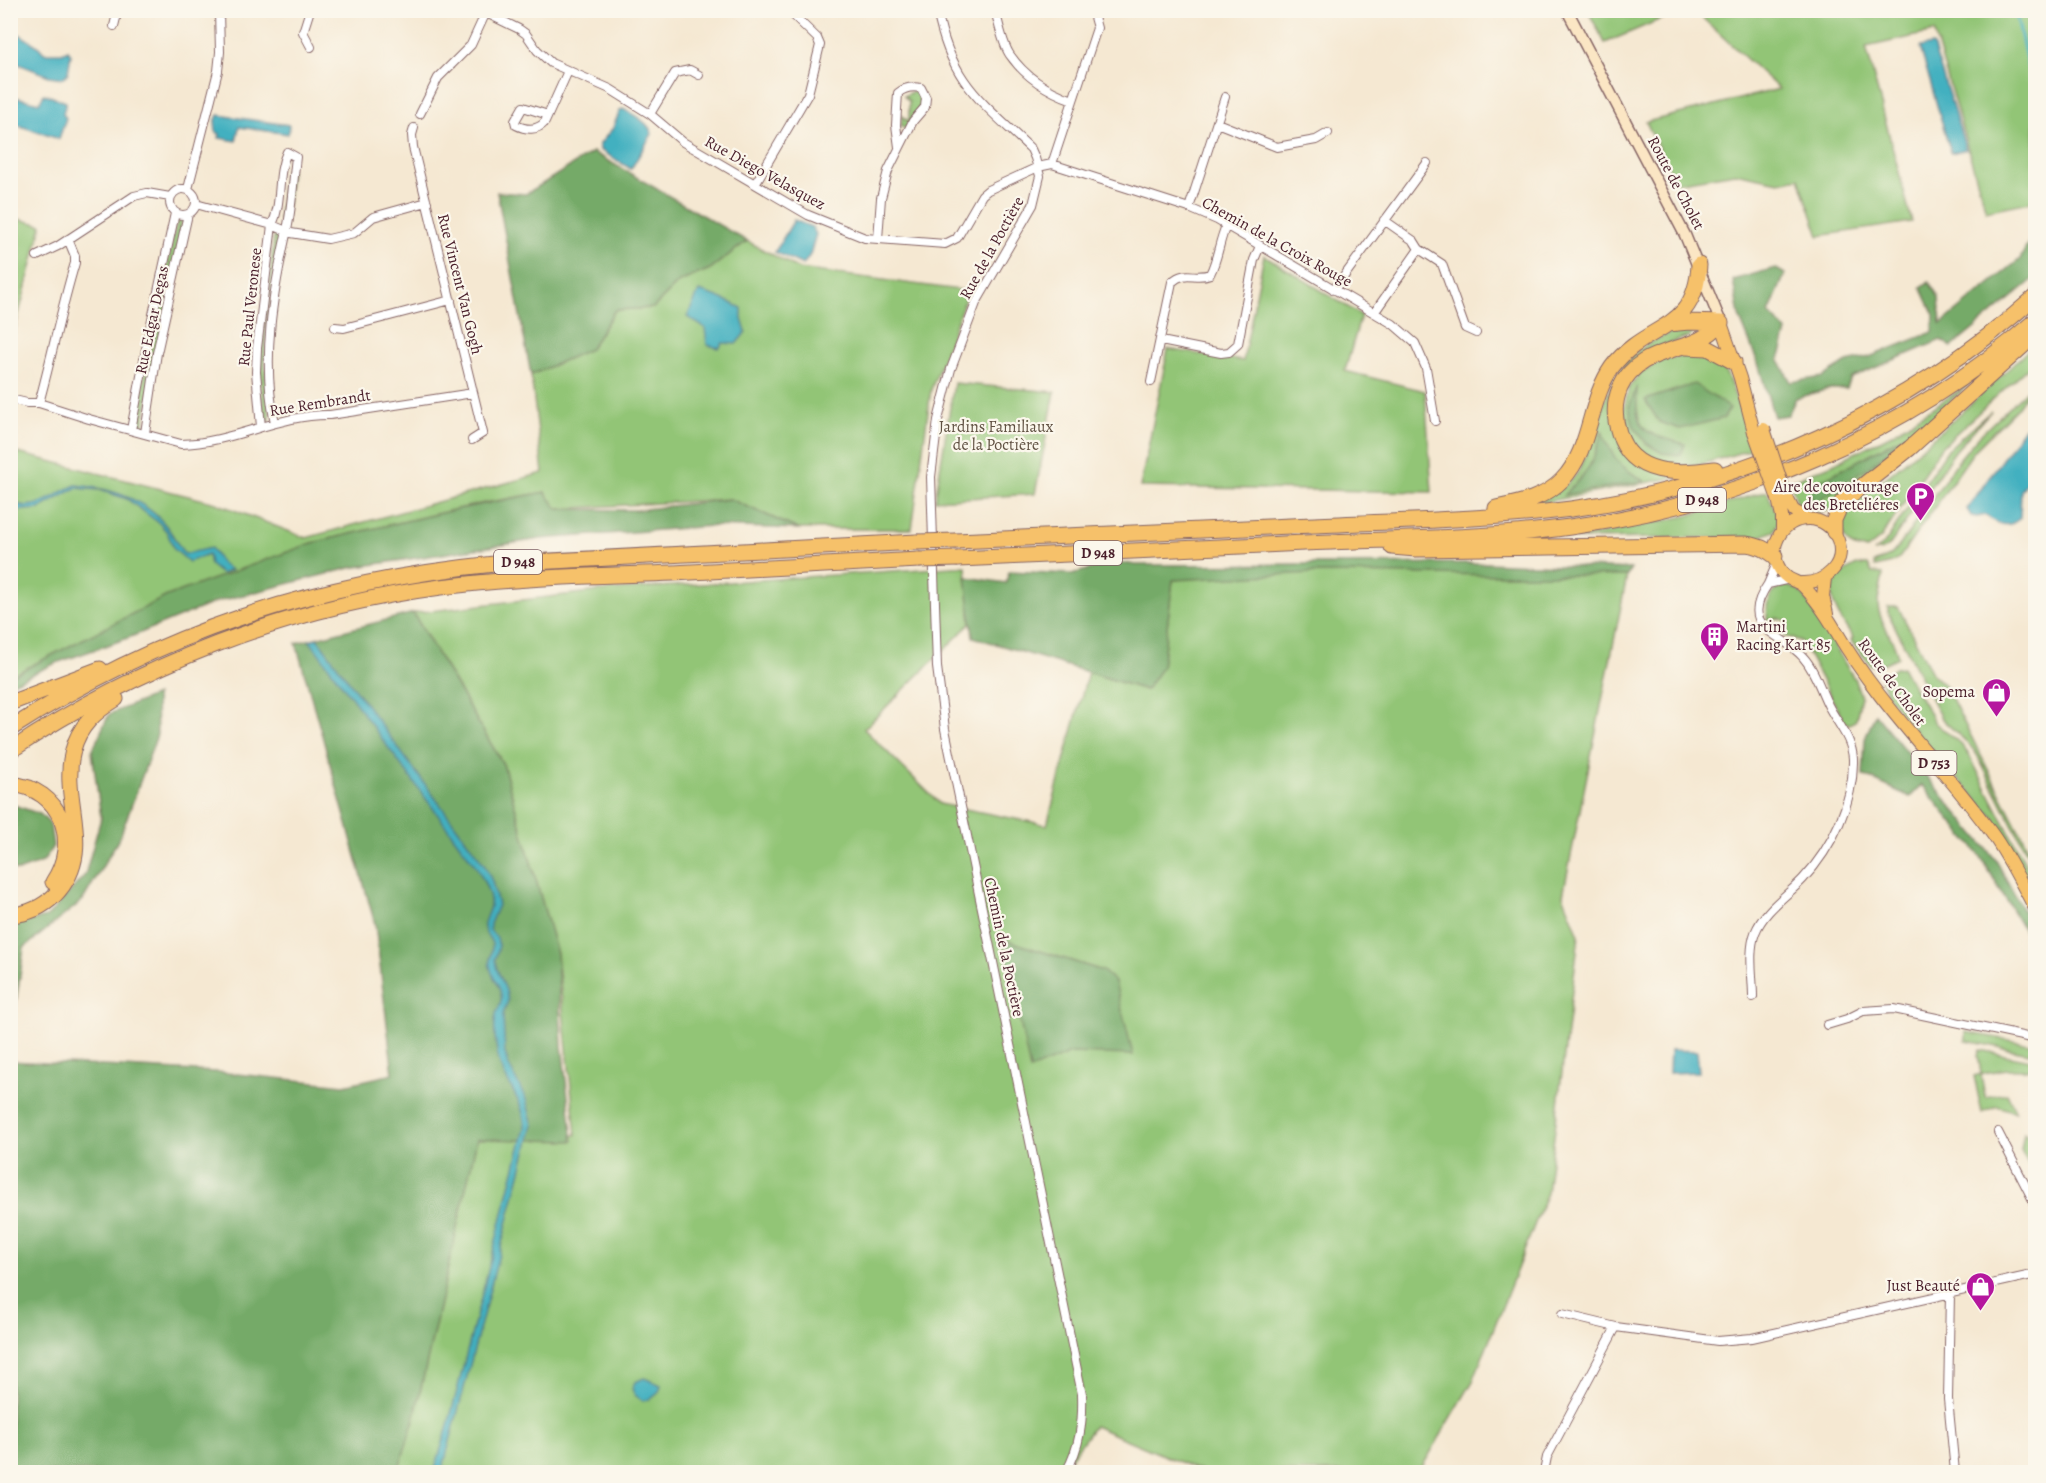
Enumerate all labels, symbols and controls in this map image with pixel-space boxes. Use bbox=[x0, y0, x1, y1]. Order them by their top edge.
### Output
street label: Rue Diego Velasquez bbox=[701, 131, 829, 215]
street label: Route de Cholet bbox=[1642, 132, 1710, 234]
street label: Chemin de la Croix Rouge bbox=[1198, 191, 1356, 293]
street label: Rue de la Poctière bbox=[955, 193, 1029, 303]
street label: Rue Vincent Van Gogh bbox=[432, 211, 488, 357]
street label: Rue Paul Veronese bbox=[233, 247, 267, 367]
street label: Rue Edgar Degas bbox=[130, 264, 174, 376]
street label: Rue Rembrandt bbox=[268, 384, 372, 422]
park label: Jardins Familiaux de la Poctière bbox=[939, 416, 1054, 456]
place label: Aire de covoiturage des Breteliéres bbox=[1773, 476, 1899, 516]
parking icon: Aire de covoiturage des Breteliéres bbox=[1904, 480, 1936, 522]
road number: D 948 bbox=[1678, 488, 1726, 512]
road number: D 948 bbox=[1074, 541, 1122, 565]
road number: D 948 bbox=[494, 550, 542, 574]
place label: Martini Racing Kart 85 bbox=[1736, 616, 1831, 656]
building icon: Martini Racing Kart 85 bbox=[1699, 620, 1731, 662]
street label: Route de Cholet bbox=[1853, 634, 1931, 730]
shop icon: Sopema bbox=[1980, 676, 2012, 718]
place label: Sopema bbox=[1922, 681, 1976, 703]
road number: D 753 bbox=[1912, 751, 1956, 775]
street label: Chemin de la Poctière bbox=[978, 875, 1030, 1019]
shop icon: Just Beauté bbox=[1965, 1270, 1997, 1312]
place label: Just Beauté bbox=[1887, 1275, 1960, 1297]

